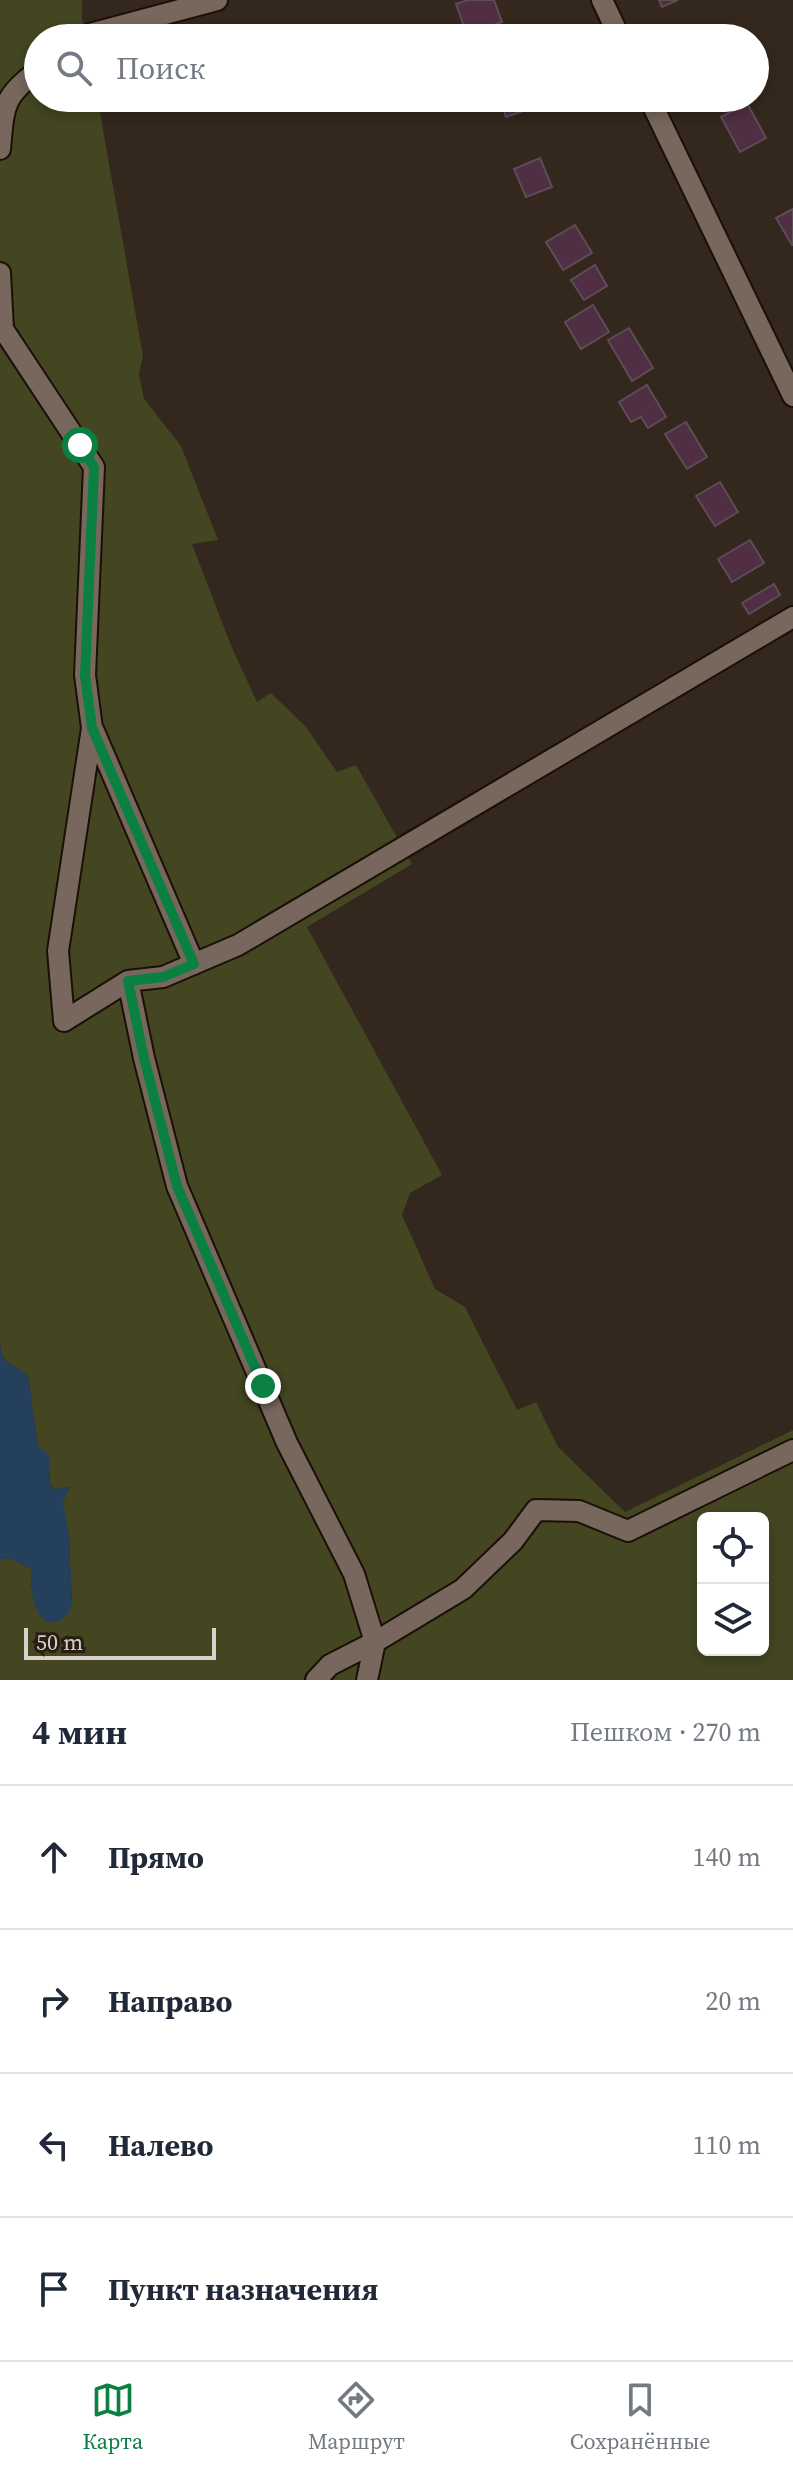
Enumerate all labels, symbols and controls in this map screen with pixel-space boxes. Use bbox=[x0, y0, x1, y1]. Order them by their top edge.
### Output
search box bbox=[24, 24, 769, 112]
icon: search bbox=[52, 46, 96, 90]
text: Поиск bbox=[116, 48, 205, 89]
route start bbox=[62, 427, 98, 463]
route end bbox=[245, 1368, 281, 1404]
map controls bbox=[697, 1512, 769, 1656]
button: locate bbox=[697, 1512, 769, 1584]
button: layers bbox=[697, 1584, 769, 1656]
scale bar bbox=[24, 1624, 216, 1660]
text: 50 m bbox=[36, 1627, 83, 1657]
text: 4 мин bbox=[32, 1709, 127, 1755]
text: Пешком · 270 m bbox=[570, 1714, 761, 1750]
icon: ahead bbox=[32, 1835, 76, 1879]
text: Прямо bbox=[108, 1837, 204, 1878]
text: 140 m bbox=[693, 1839, 761, 1875]
icon: right bbox=[32, 1979, 76, 2023]
text: Направо bbox=[108, 1981, 232, 2022]
text: 20 m bbox=[706, 1983, 761, 2019]
icon: left bbox=[32, 2123, 76, 2167]
text: Налево bbox=[108, 2125, 213, 2166]
text: 110 m bbox=[693, 2127, 761, 2163]
icon: arrive bbox=[32, 2267, 76, 2311]
text: Пункт назначения bbox=[108, 2269, 378, 2310]
tab: Карта bbox=[82, 2378, 143, 2456]
tab: Маршрут bbox=[308, 2378, 405, 2456]
tab: Сохранённые bbox=[570, 2378, 711, 2456]

